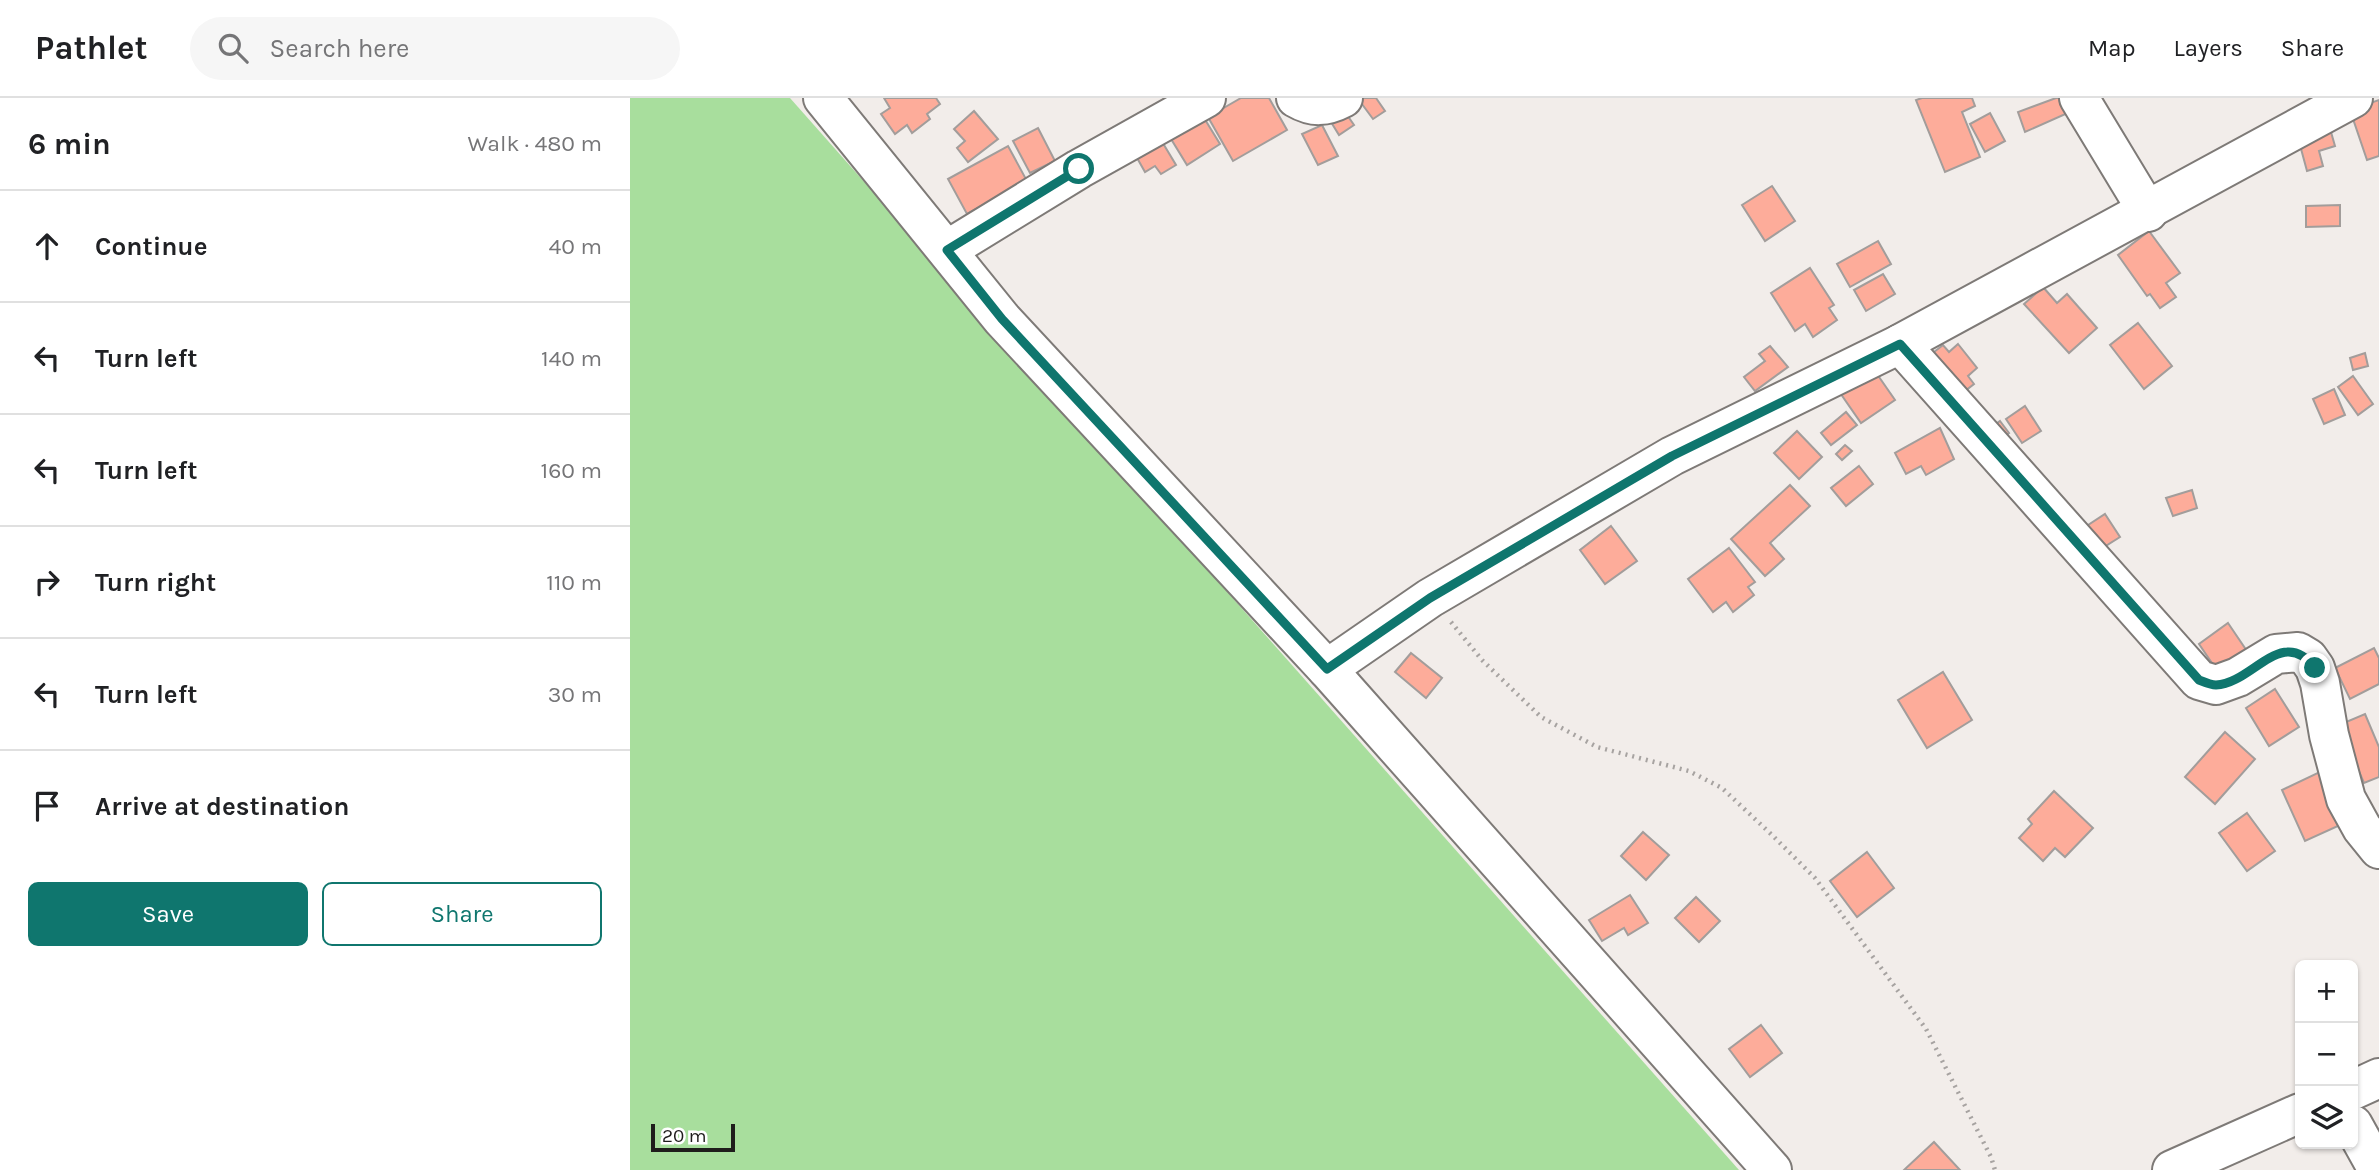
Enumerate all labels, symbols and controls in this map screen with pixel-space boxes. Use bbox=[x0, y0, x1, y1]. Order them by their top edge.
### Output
search box bbox=[190, 17, 680, 80]
text: Pathlet bbox=[35, 29, 148, 67]
icon: search bbox=[214, 29, 252, 67]
text: Search here bbox=[270, 33, 409, 64]
text: Map bbox=[2088, 34, 2136, 62]
text: Layers bbox=[2174, 34, 2243, 62]
text: Share bbox=[2281, 34, 2344, 62]
text: 6 min bbox=[28, 126, 111, 162]
text: Walk · 480 m bbox=[467, 130, 602, 157]
route start bbox=[1063, 153, 1094, 184]
icon: ahead bbox=[28, 227, 66, 265]
text: Continue bbox=[95, 231, 207, 262]
text: 40 m bbox=[549, 233, 602, 260]
icon: left bbox=[28, 339, 66, 377]
text: Turn left bbox=[95, 343, 197, 374]
text: 140 m bbox=[541, 345, 602, 372]
icon: left bbox=[28, 451, 66, 489]
text: Turn left bbox=[95, 455, 197, 486]
text: 160 m bbox=[541, 457, 602, 484]
icon: right bbox=[28, 563, 66, 601]
text: Turn right bbox=[95, 567, 216, 598]
text: 110 m bbox=[546, 569, 602, 596]
route end bbox=[2299, 652, 2330, 683]
icon: left bbox=[28, 675, 66, 713]
text: Turn left bbox=[95, 679, 197, 710]
text: 30 m bbox=[548, 681, 602, 708]
icon: arrive bbox=[28, 787, 66, 825]
text: Arrive at destination bbox=[95, 791, 349, 822]
button: Save bbox=[28, 882, 308, 946]
button: Share bbox=[322, 882, 602, 946]
map controls bbox=[2295, 960, 2358, 1149]
button: + bbox=[2295, 960, 2358, 1023]
button: − bbox=[2295, 1023, 2358, 1086]
button: layers bbox=[2295, 1086, 2358, 1149]
scale bar bbox=[651, 1121, 735, 1153]
text: 20 m bbox=[662, 1125, 707, 1147]

